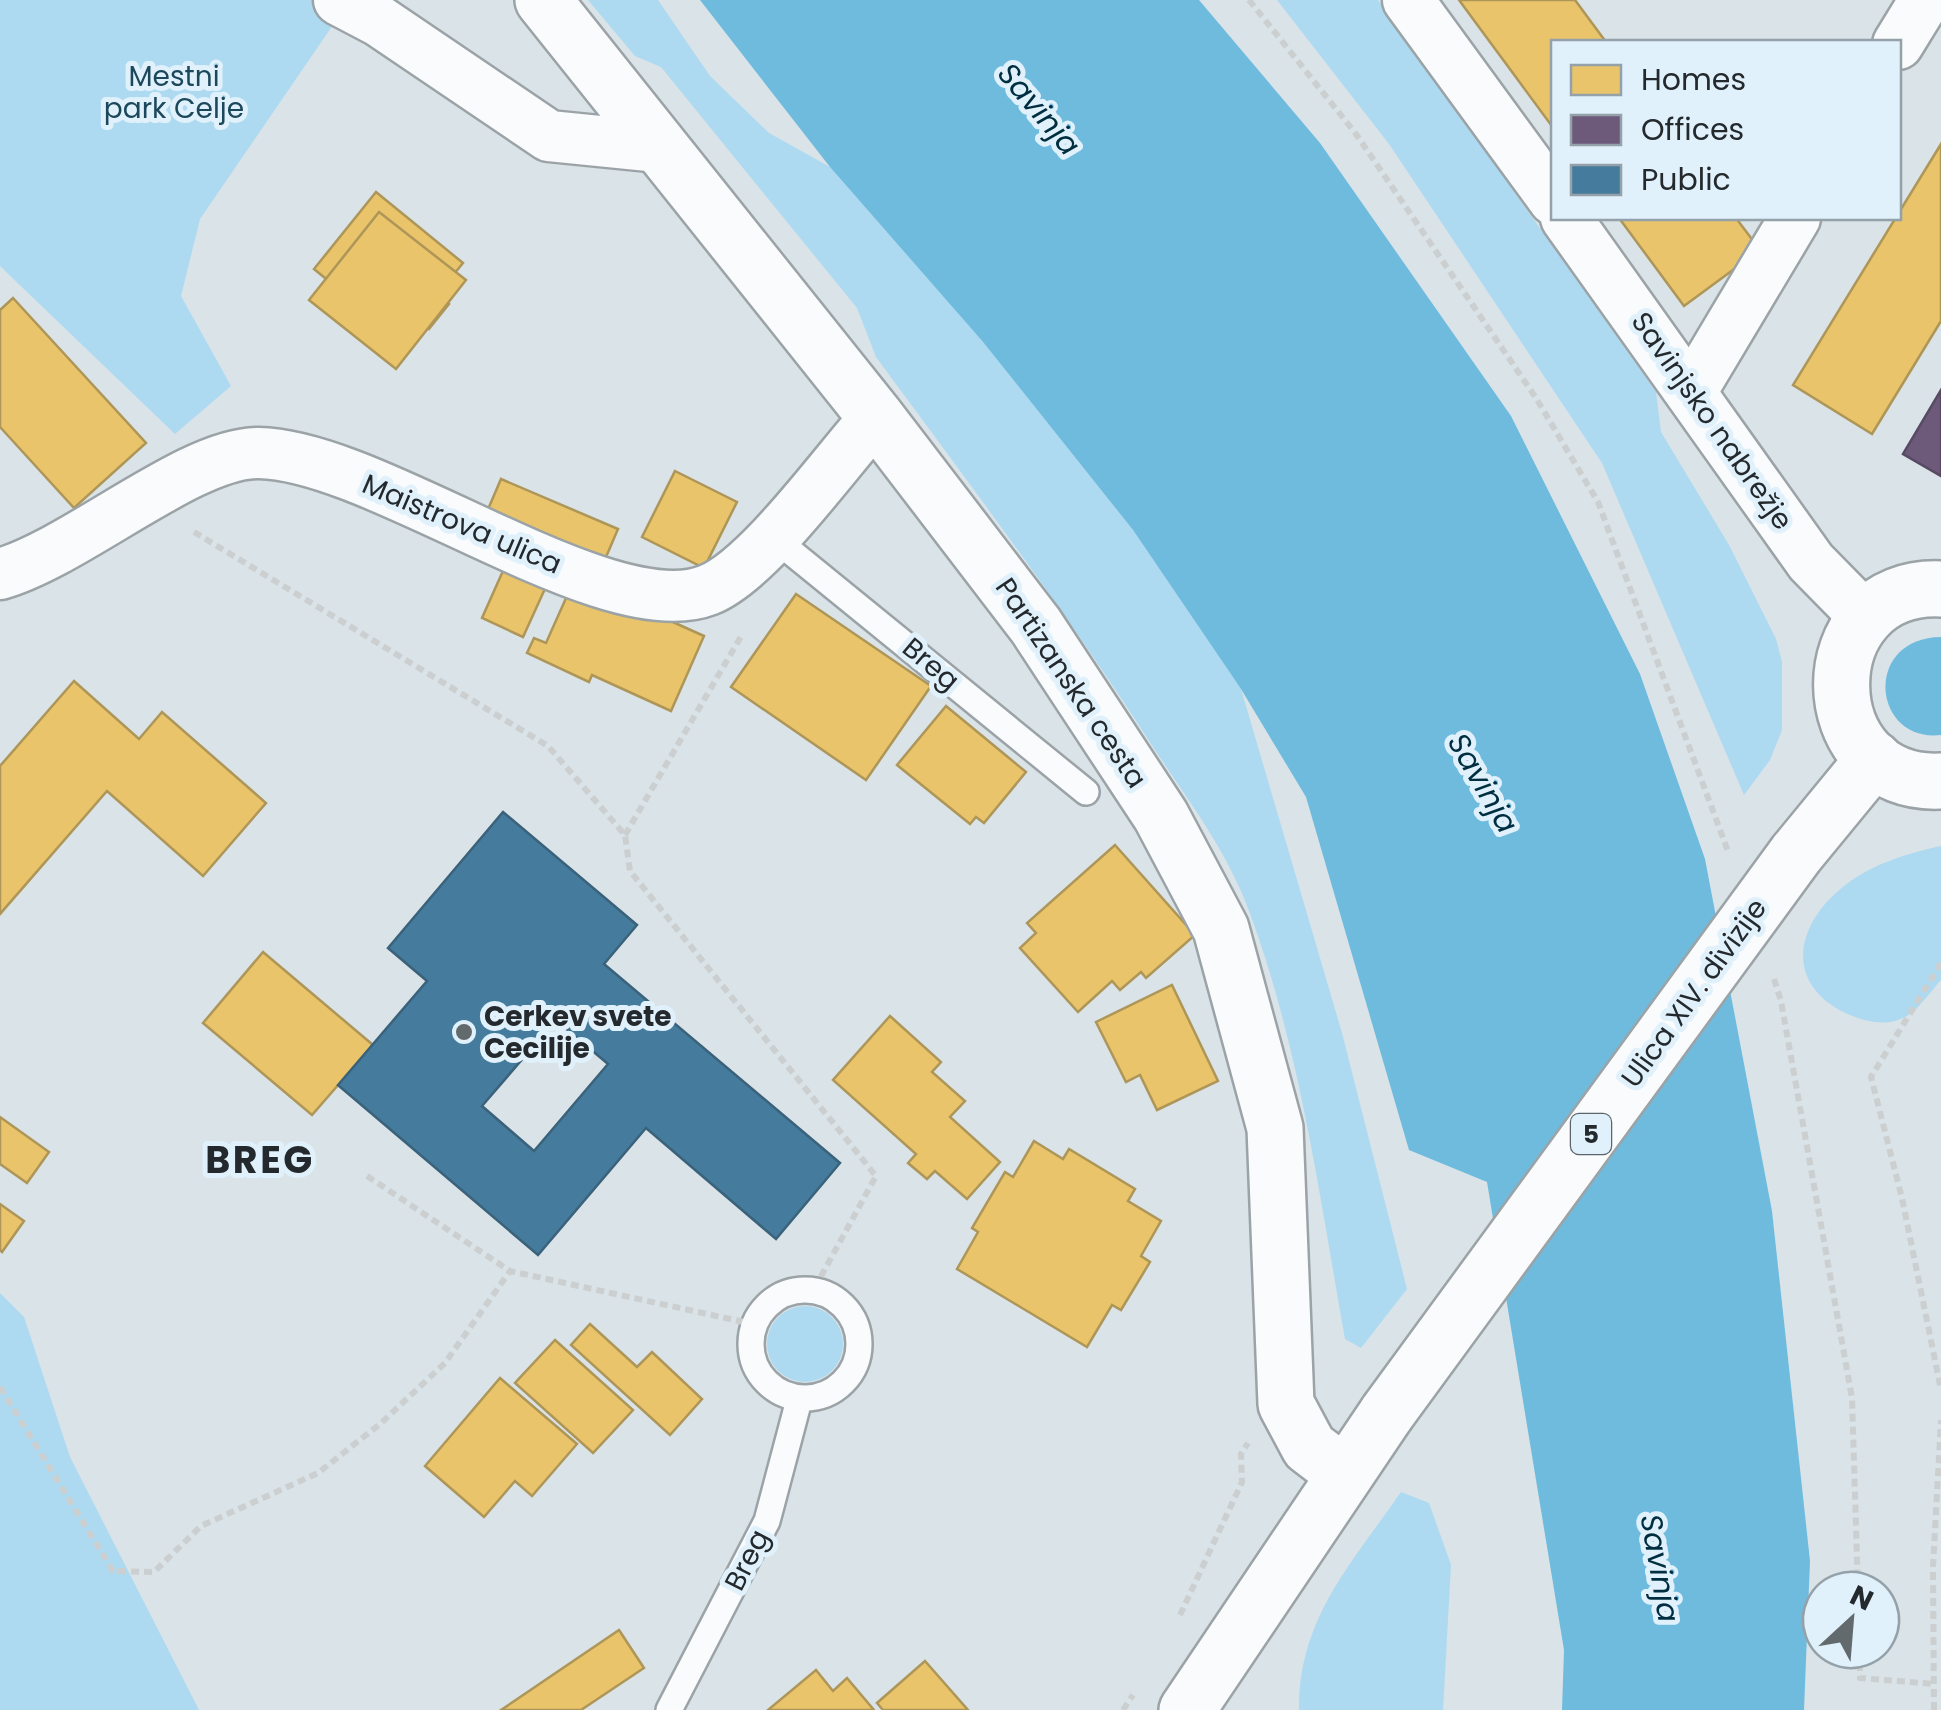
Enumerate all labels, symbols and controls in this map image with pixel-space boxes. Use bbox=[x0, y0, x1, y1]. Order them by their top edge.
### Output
legend bbox=[1551, 40, 1901, 220]
water label: Savinja bbox=[988, 53, 1090, 165]
park label: Mestni park Celje bbox=[104, 57, 244, 128]
text: Homes bbox=[1641, 58, 1746, 101]
text: Offices bbox=[1641, 108, 1744, 151]
text: Public bbox=[1641, 158, 1731, 201]
street label: Savinjsko nabrežje bbox=[1622, 304, 1802, 538]
street label: Maistrova ulica bbox=[356, 464, 568, 584]
street label: Partizanska cesta bbox=[986, 570, 1156, 796]
street label: Breg bbox=[894, 629, 968, 699]
water label: Savinja bbox=[1437, 725, 1529, 841]
street label: Ulica XIV. divizije bbox=[1612, 891, 1776, 1095]
place label: Cerkev svete Cecilije bbox=[484, 997, 672, 1068]
marker: Cerkev svete Cecilije bbox=[453, 1021, 475, 1043]
road number: 5 bbox=[1571, 1114, 1611, 1154]
district label: BREG bbox=[205, 1133, 315, 1186]
water label: Savinja bbox=[1629, 1511, 1691, 1625]
street label: Breg bbox=[715, 1523, 779, 1597]
north arrow bbox=[1801, 1570, 1901, 1670]
text: N bbox=[1844, 1576, 1880, 1620]

